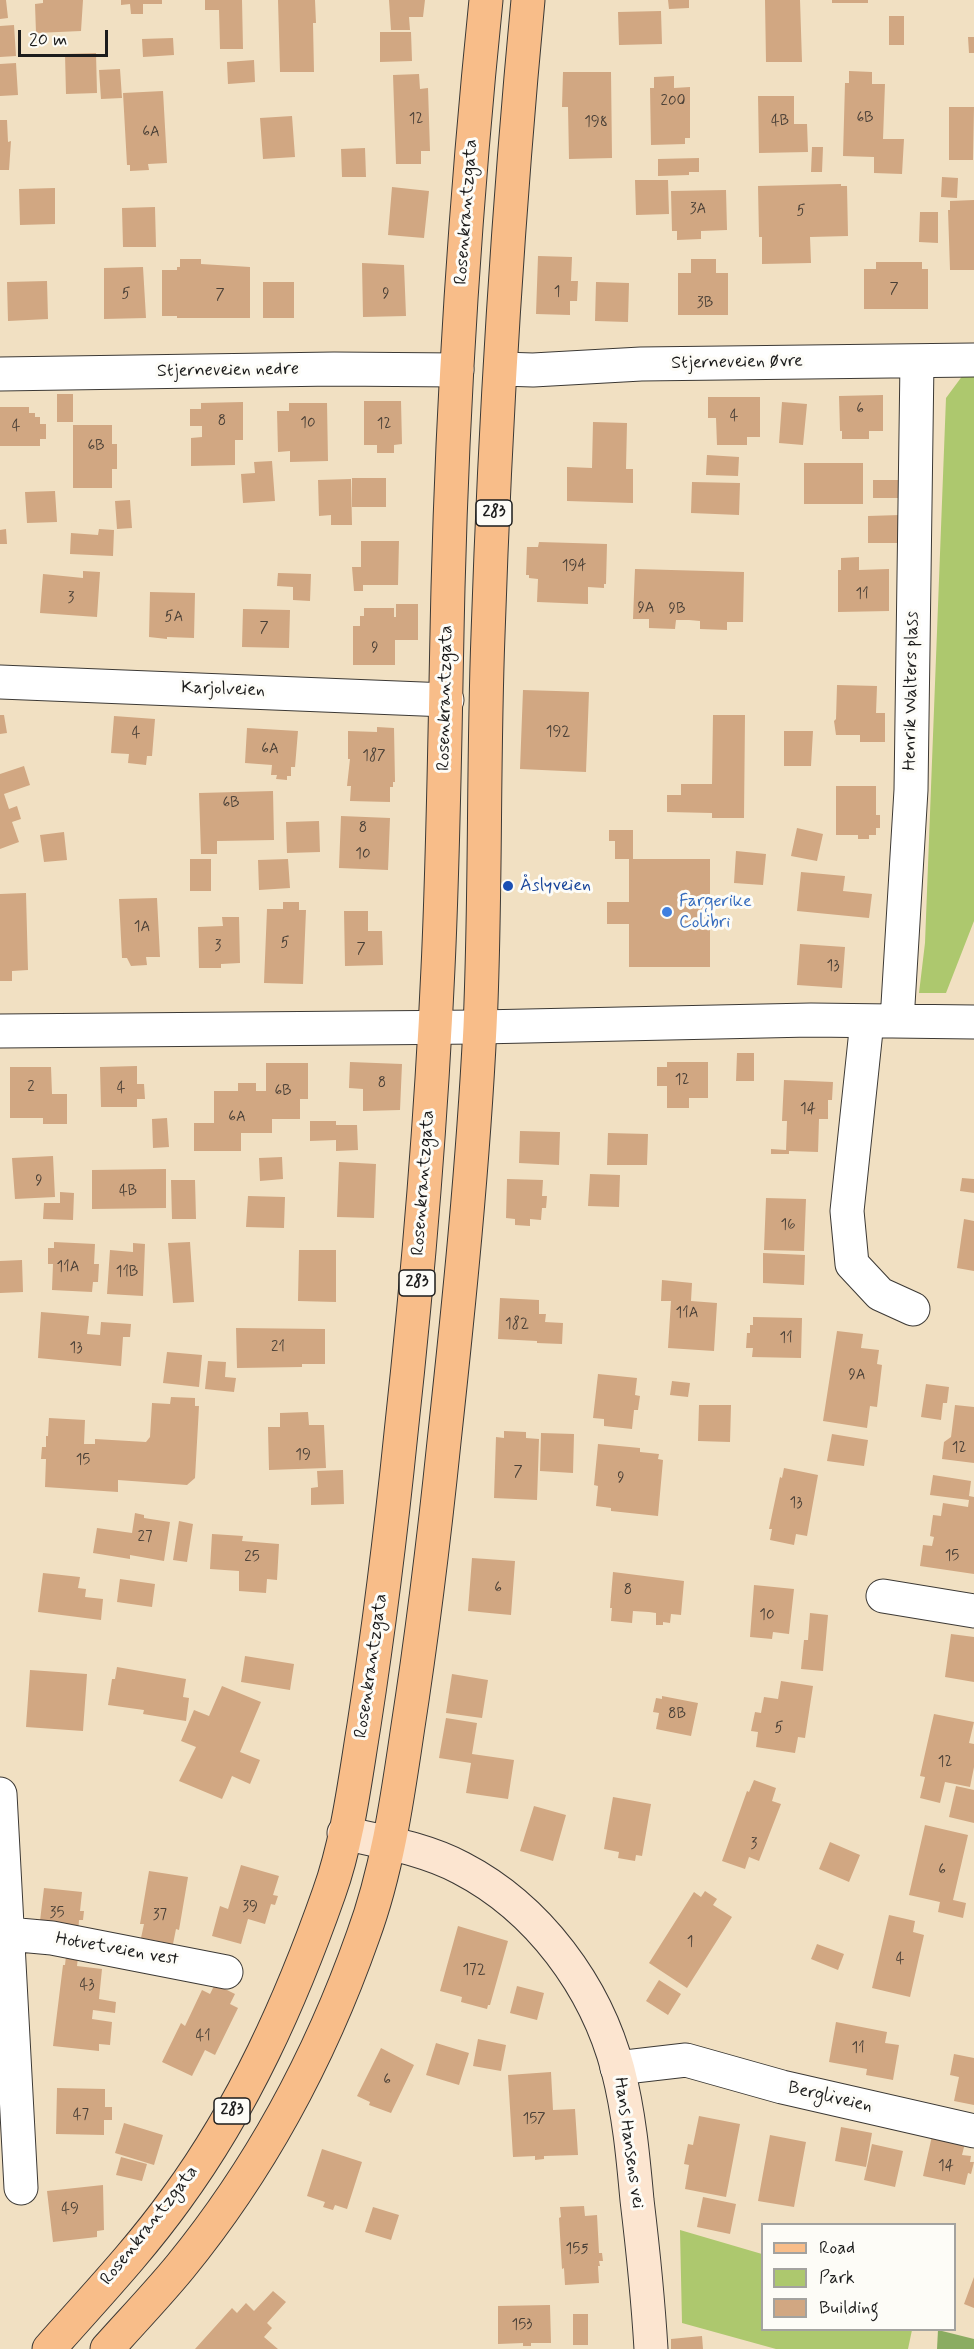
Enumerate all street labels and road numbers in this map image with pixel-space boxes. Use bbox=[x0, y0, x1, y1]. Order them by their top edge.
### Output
street label: Rosenkrantzgata bbox=[451, 138, 483, 286]
street label: Stjerneveien øvre bbox=[671, 351, 803, 375]
street label: Stjerneveien nedre bbox=[157, 359, 299, 383]
road number: 283 bbox=[476, 500, 512, 526]
street label: Henrik Walters plass bbox=[900, 611, 924, 771]
street label: Rosenkrantzgata bbox=[434, 625, 458, 771]
street label: Karjolveien bbox=[181, 678, 265, 702]
street label: Rosenkrantzgata bbox=[408, 1109, 440, 1257]
road number: 283 bbox=[399, 1270, 435, 1296]
street label: Rosenkrantzgata bbox=[351, 1592, 393, 1740]
street label: Hotvetveien vest bbox=[54, 1929, 180, 1971]
street label: Hans Hansens vei bbox=[608, 2076, 648, 2210]
street label: Bergliveien bbox=[786, 2078, 874, 2118]
road number: 283 bbox=[214, 2098, 250, 2124]
street label: Rosenkrantzgata bbox=[97, 2162, 203, 2290]

